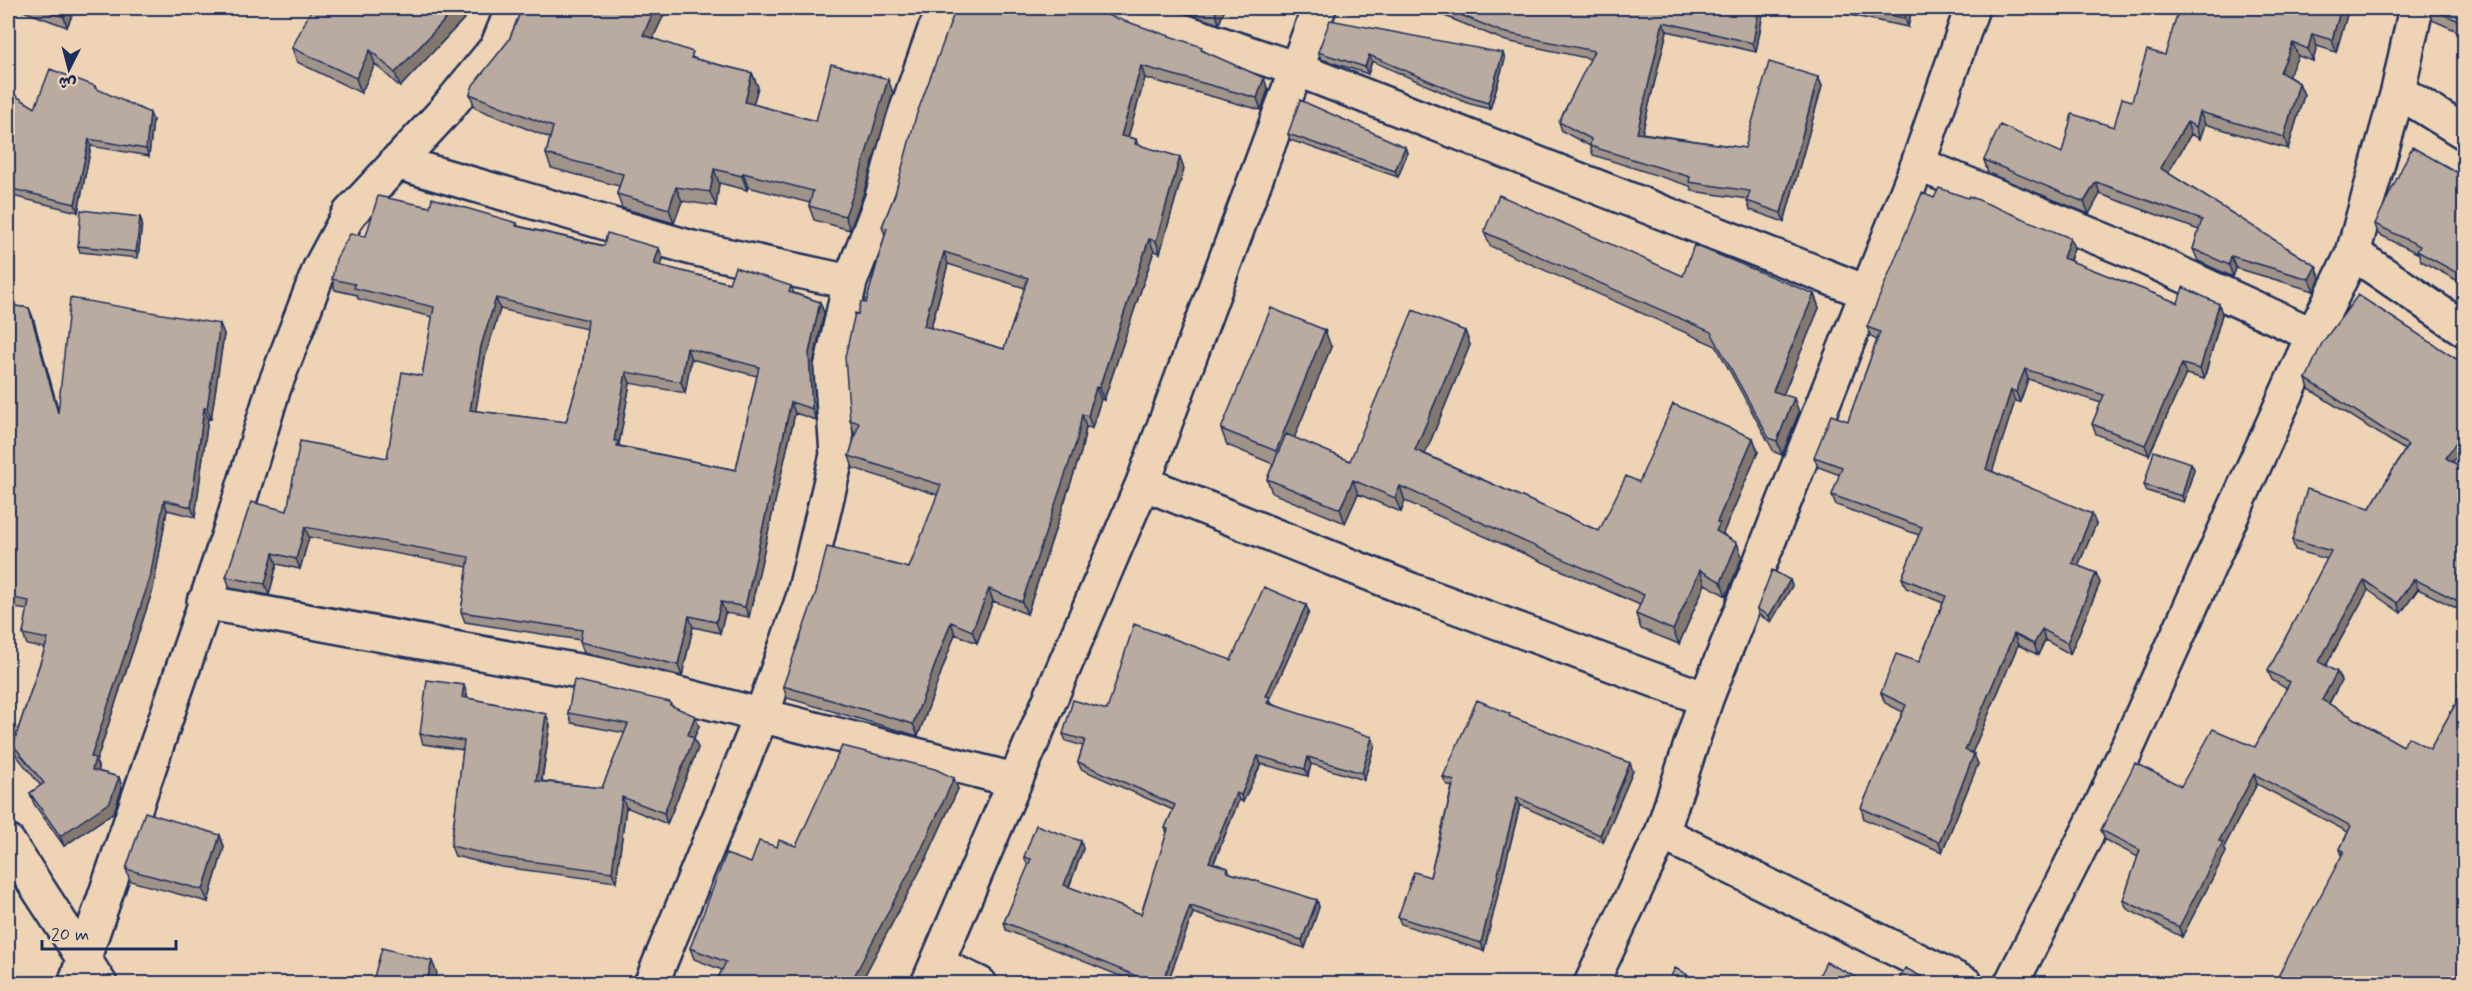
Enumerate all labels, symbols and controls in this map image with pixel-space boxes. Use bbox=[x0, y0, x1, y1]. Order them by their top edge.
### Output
north arrow bbox=[39, 39, 99, 99]
text: ش bbox=[58, 71, 77, 94]
scale bar bbox=[42, 913, 176, 951]
text: 20 m bbox=[51, 923, 89, 947]

